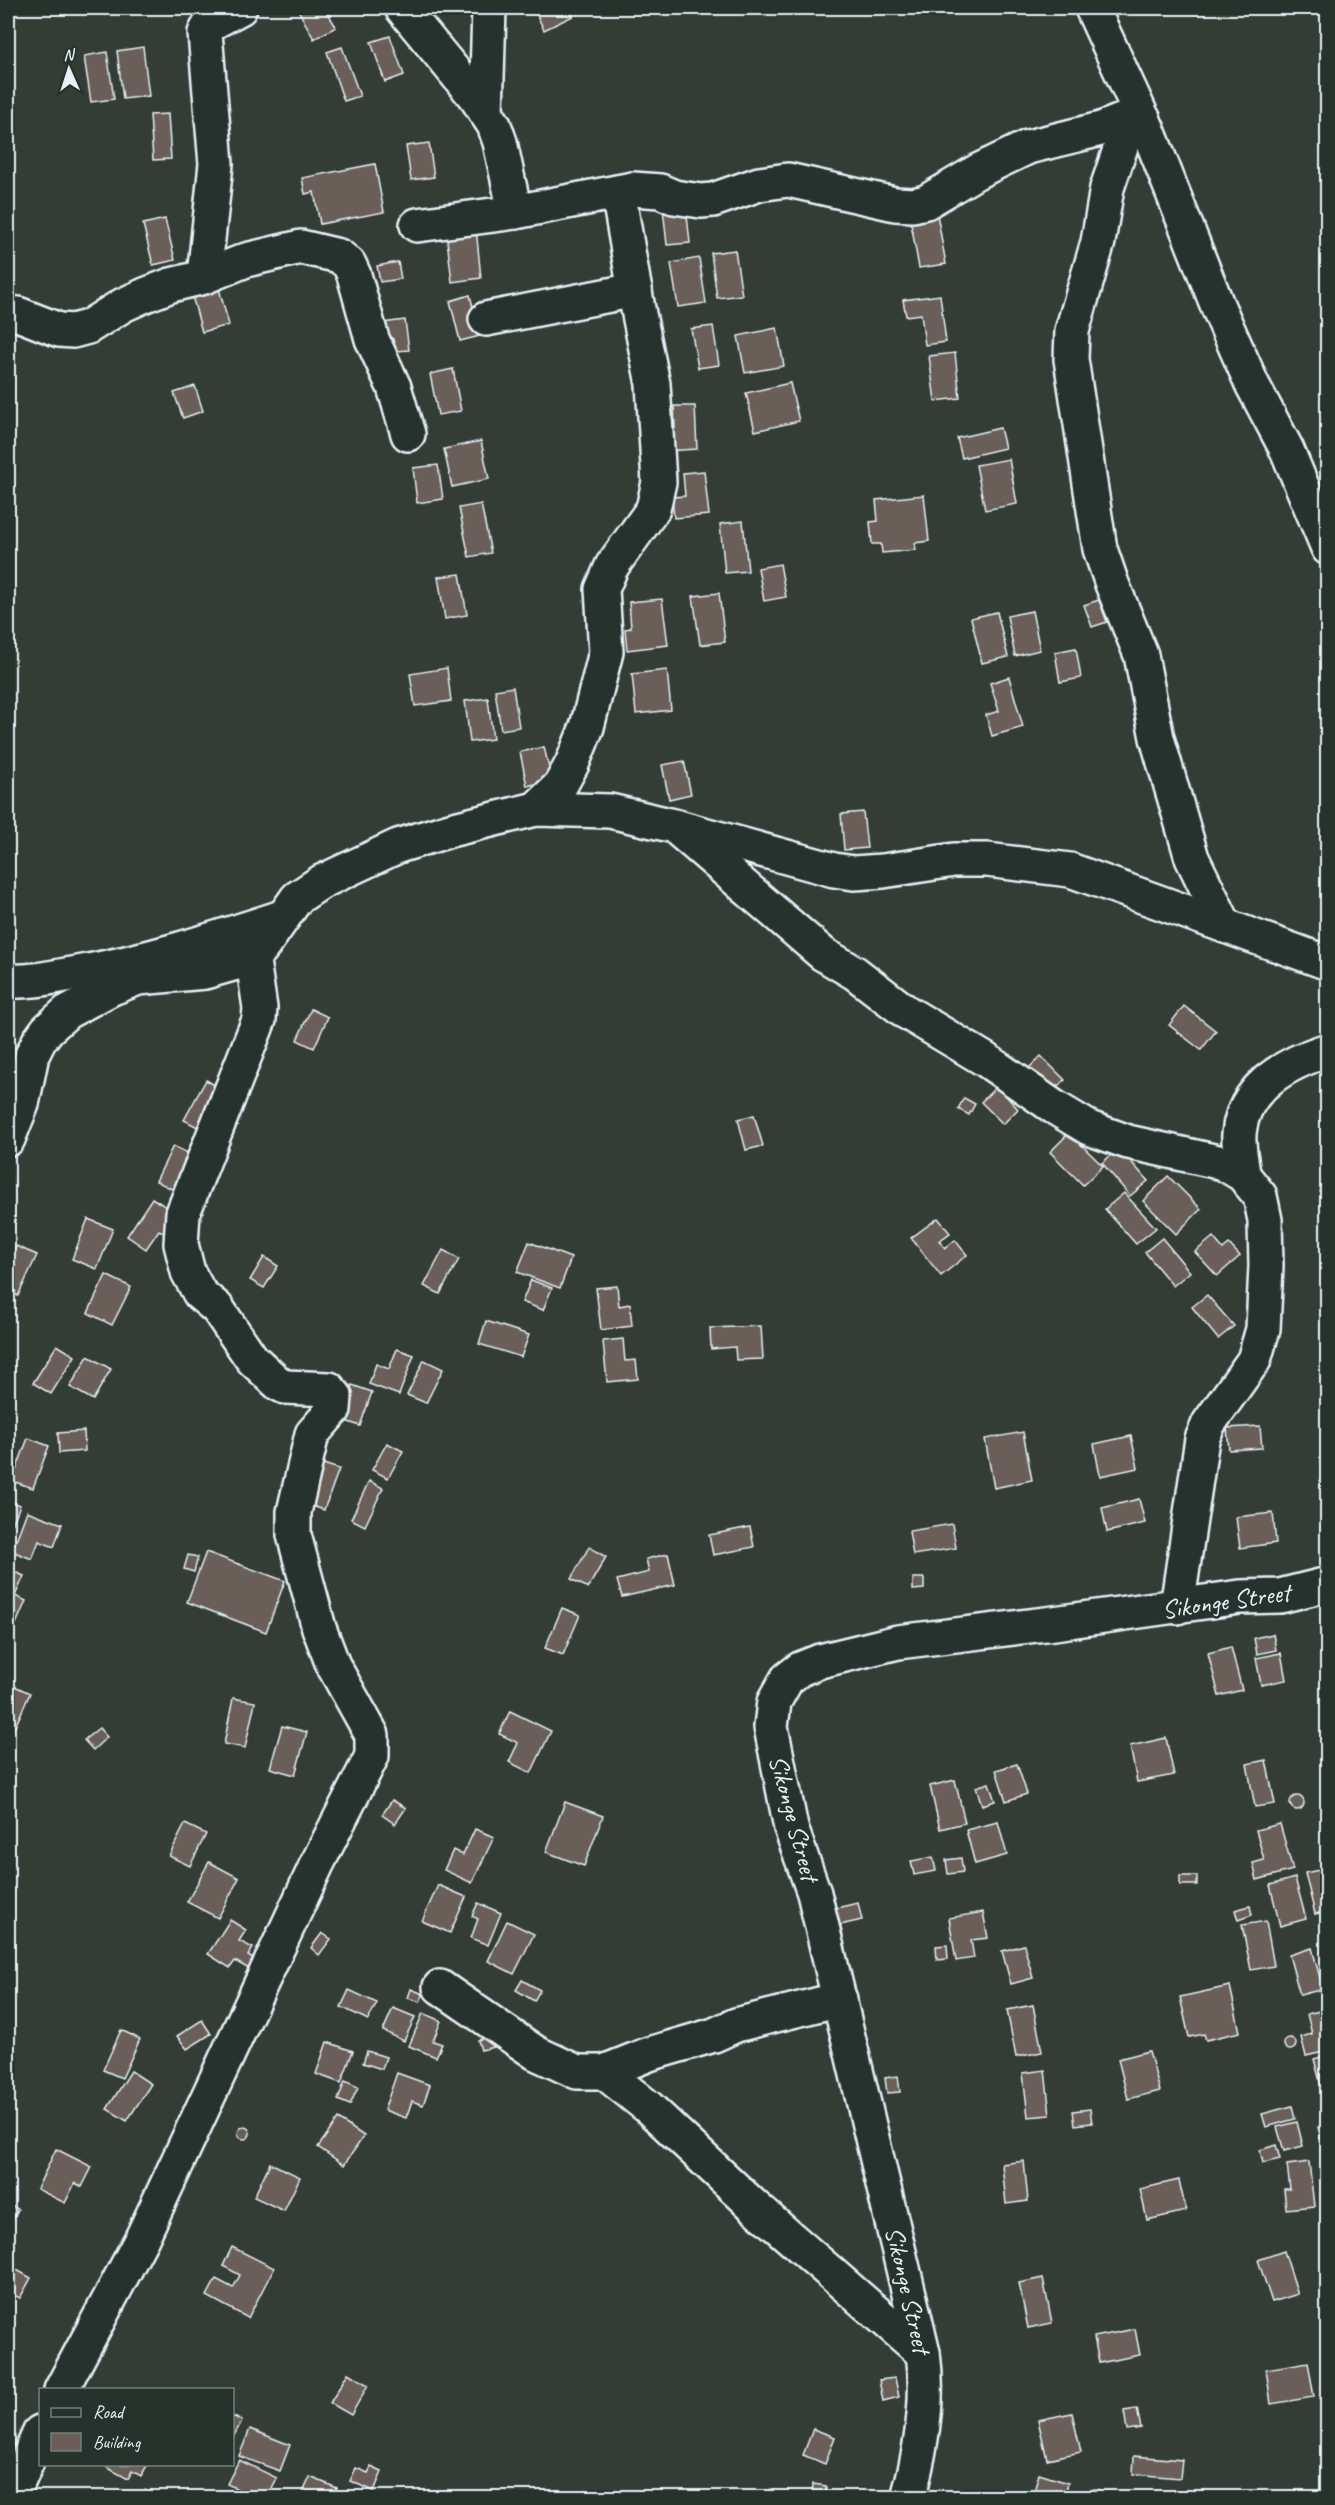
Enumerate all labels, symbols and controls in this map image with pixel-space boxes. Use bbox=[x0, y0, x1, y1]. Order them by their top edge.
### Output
north arrow bbox=[39, 39, 99, 99]
text: N bbox=[63, 45, 77, 65]
street label: Sikonge Street bbox=[1160, 1575, 1296, 1626]
street label: Sikonge Street bbox=[761, 1751, 828, 1888]
street label: Sikonge Street bbox=[877, 2223, 939, 2360]
legend bbox=[39, 2388, 234, 2466]
text: Road bbox=[93, 2401, 126, 2423]
text: Building bbox=[93, 2431, 142, 2453]

